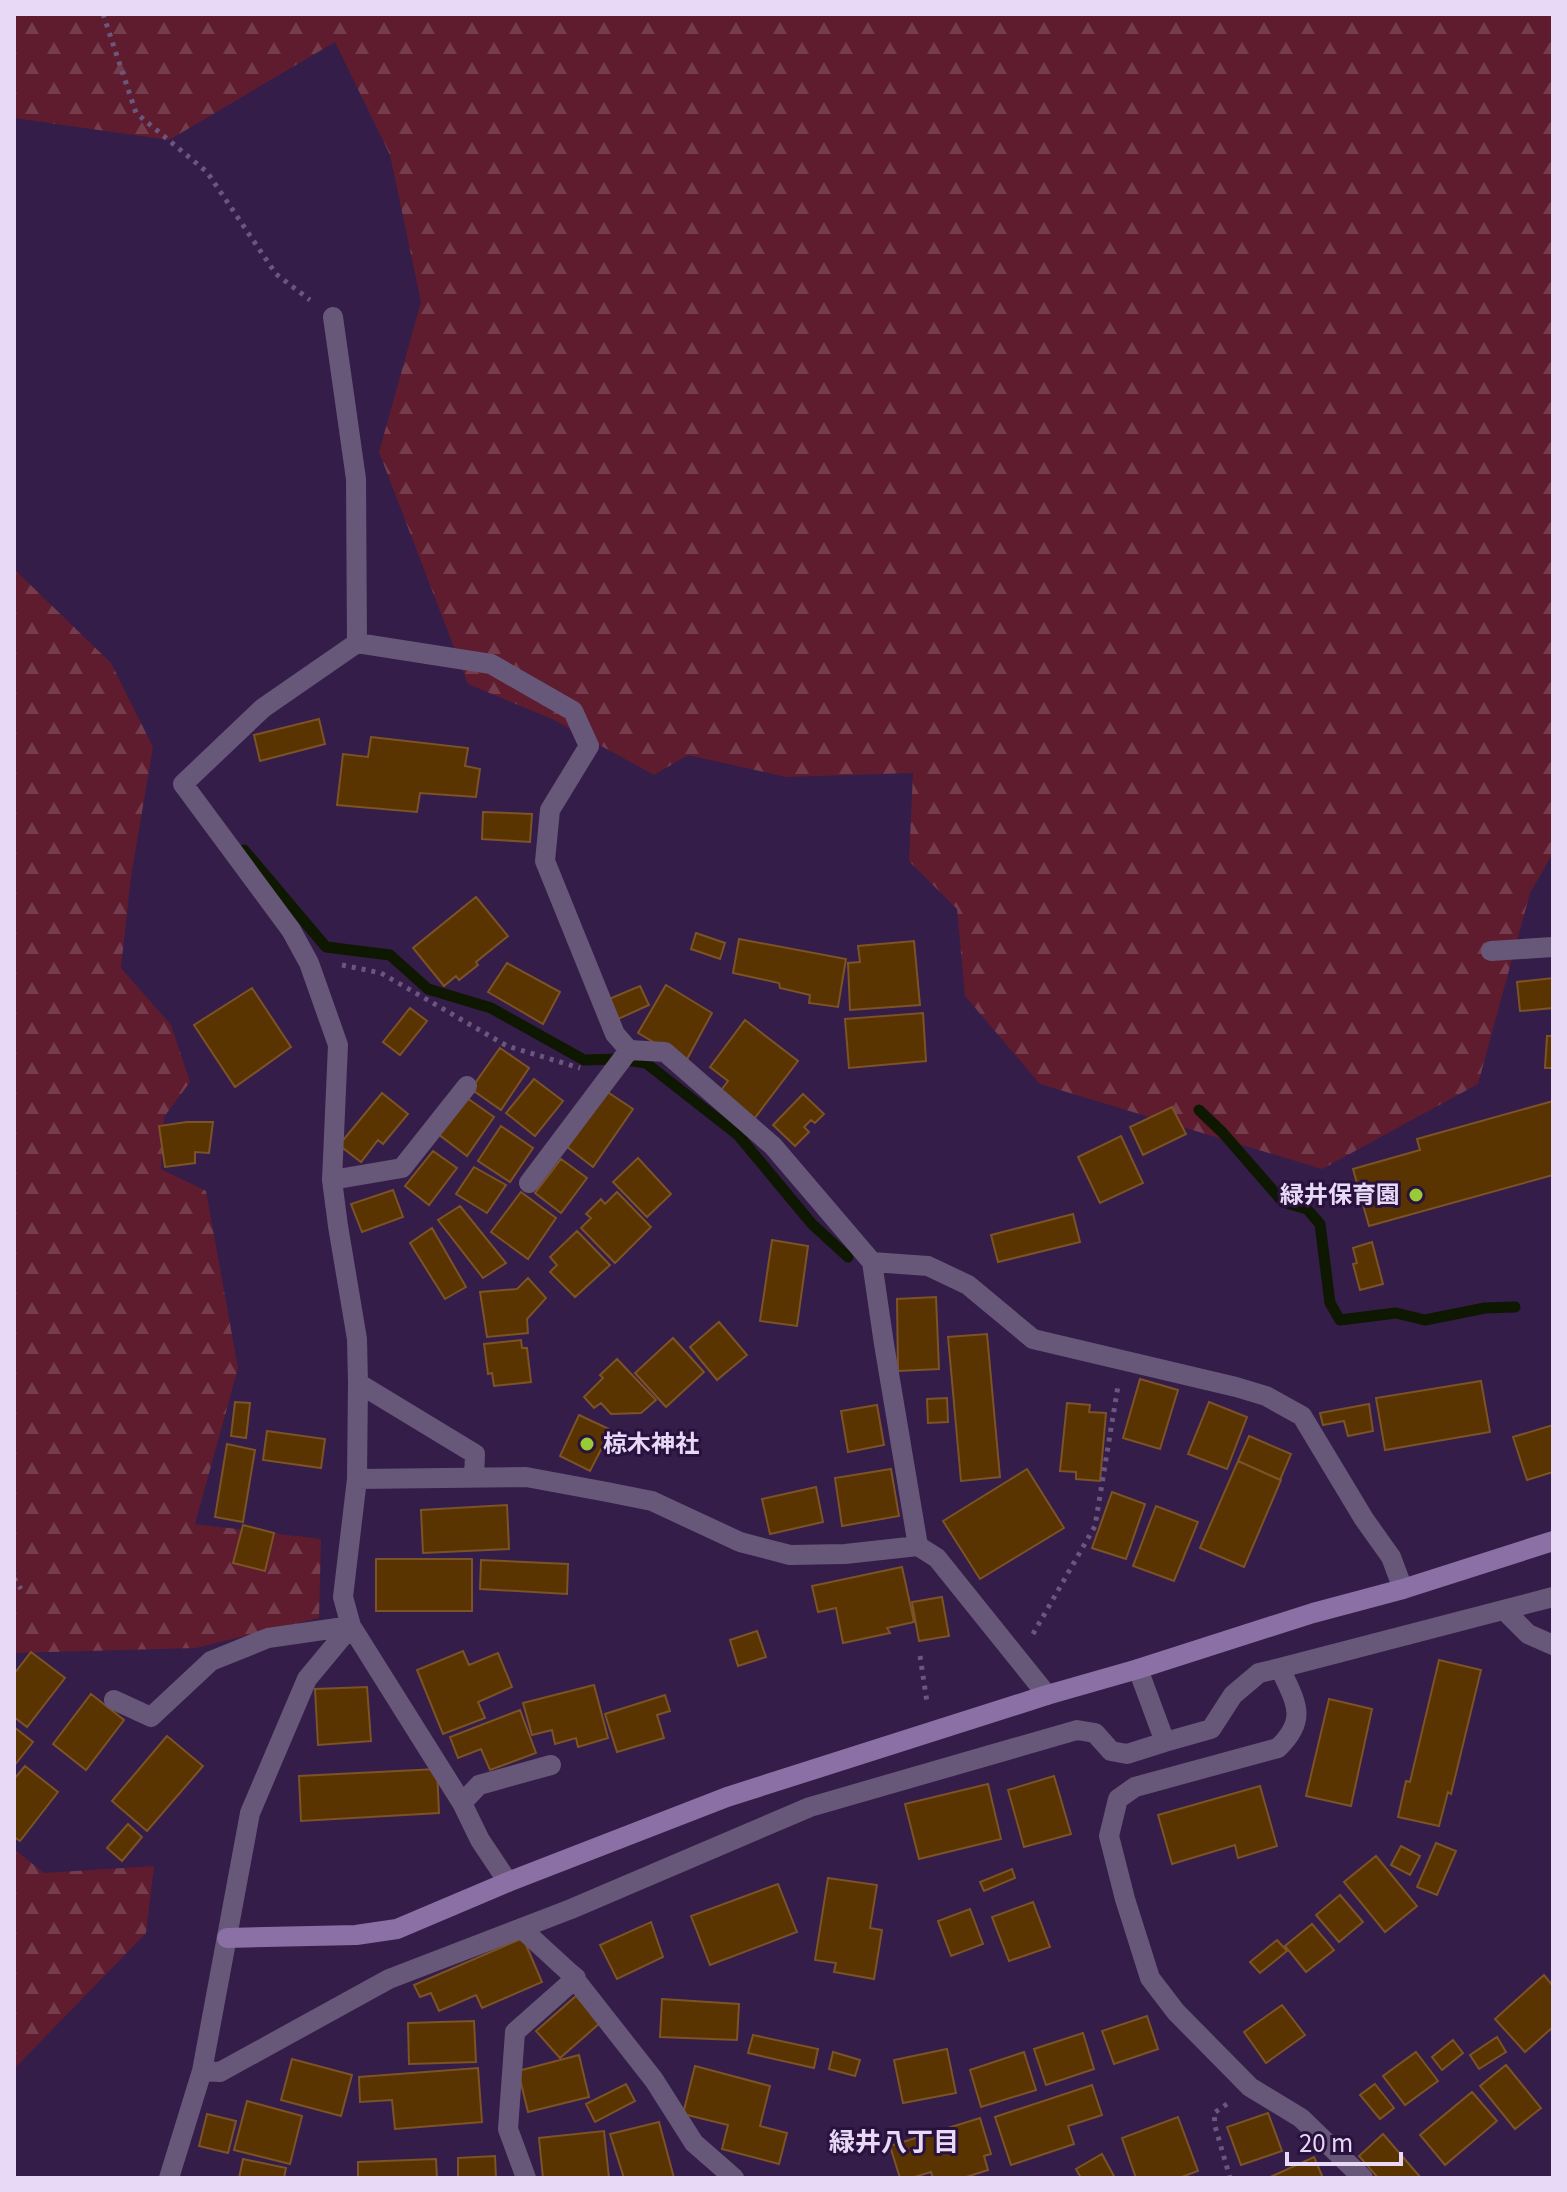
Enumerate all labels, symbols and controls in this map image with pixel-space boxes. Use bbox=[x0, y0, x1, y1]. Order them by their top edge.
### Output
place label: 緑井保育園 bbox=[1280, 1175, 1400, 1210]
marker: 緑井保育園 bbox=[1407, 1186, 1425, 1204]
place label: 椋木神社 bbox=[603, 1424, 699, 1459]
marker: 椋木神社 bbox=[578, 1435, 596, 1453]
scale bar bbox=[1287, 2116, 1401, 2166]
district label: 緑井八丁目 bbox=[829, 2121, 959, 2158]
text: 20 m bbox=[1299, 2124, 1353, 2159]

